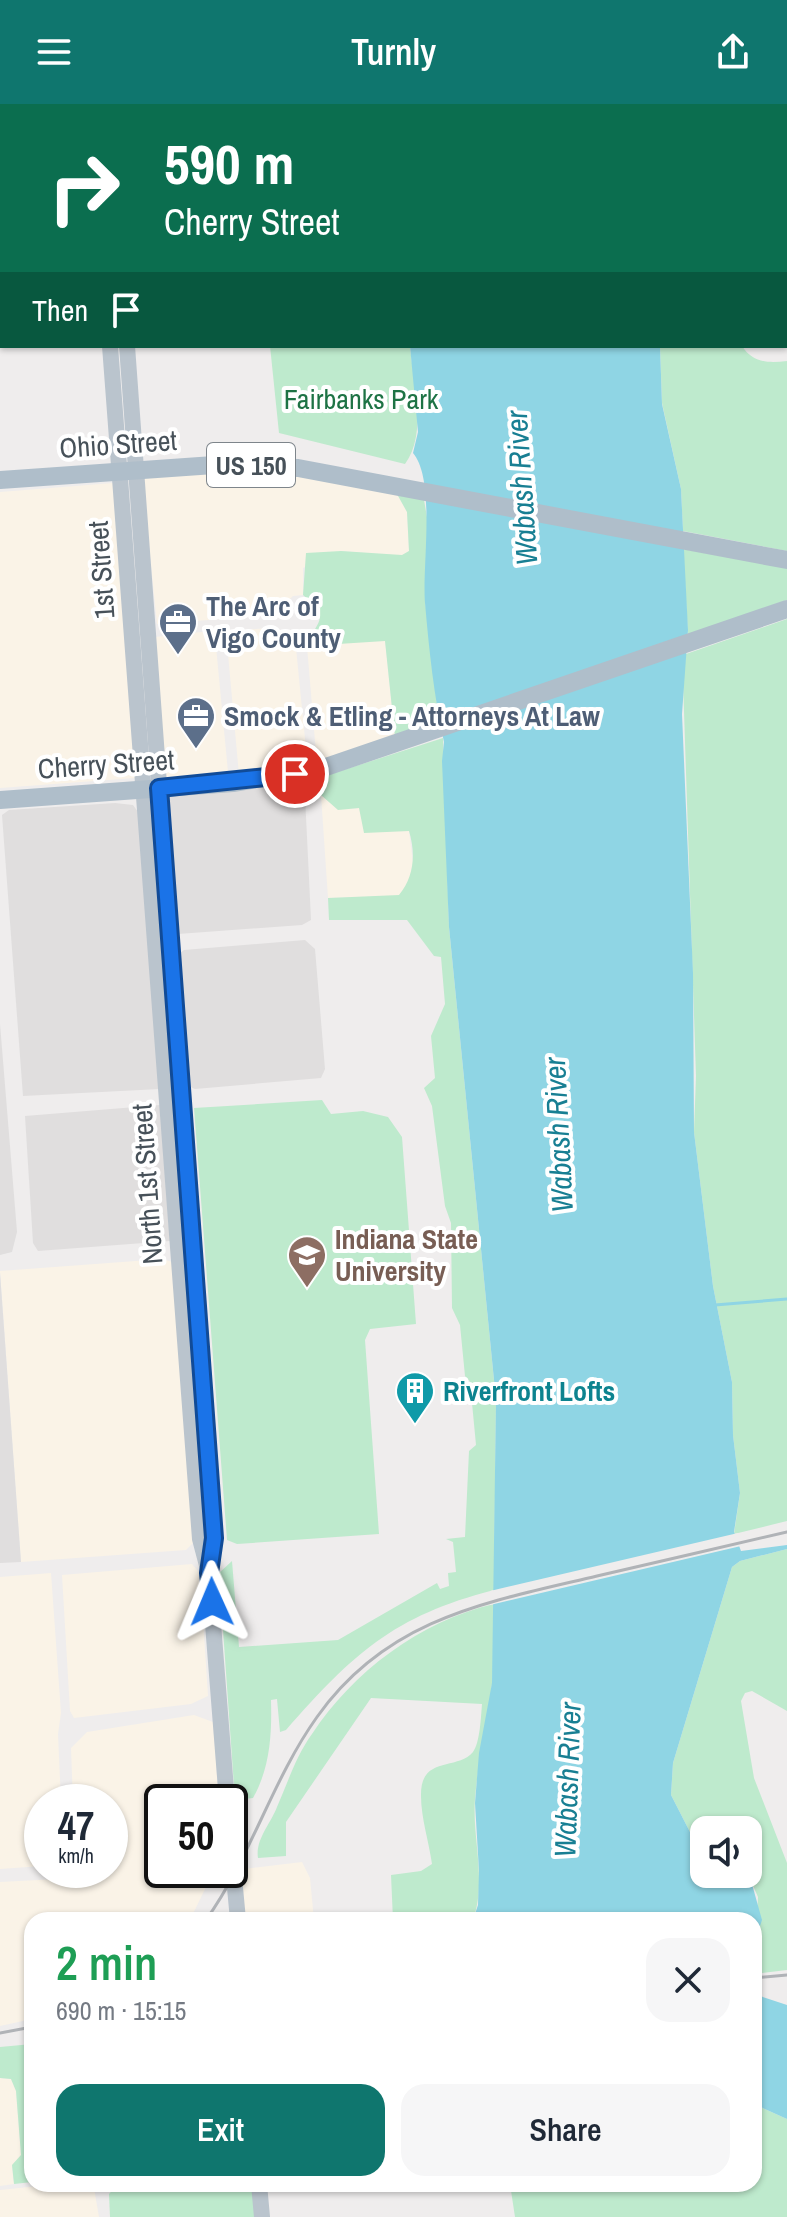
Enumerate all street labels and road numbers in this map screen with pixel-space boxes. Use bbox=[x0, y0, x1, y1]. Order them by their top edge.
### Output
street label: Ohio Street bbox=[58, 421, 178, 467]
road number: US 150 bbox=[207, 443, 295, 487]
street label: 1st Street bbox=[79, 520, 123, 620]
street label: Cherry Street bbox=[37, 740, 175, 788]
street label: North 1st Street bbox=[122, 1102, 172, 1266]

